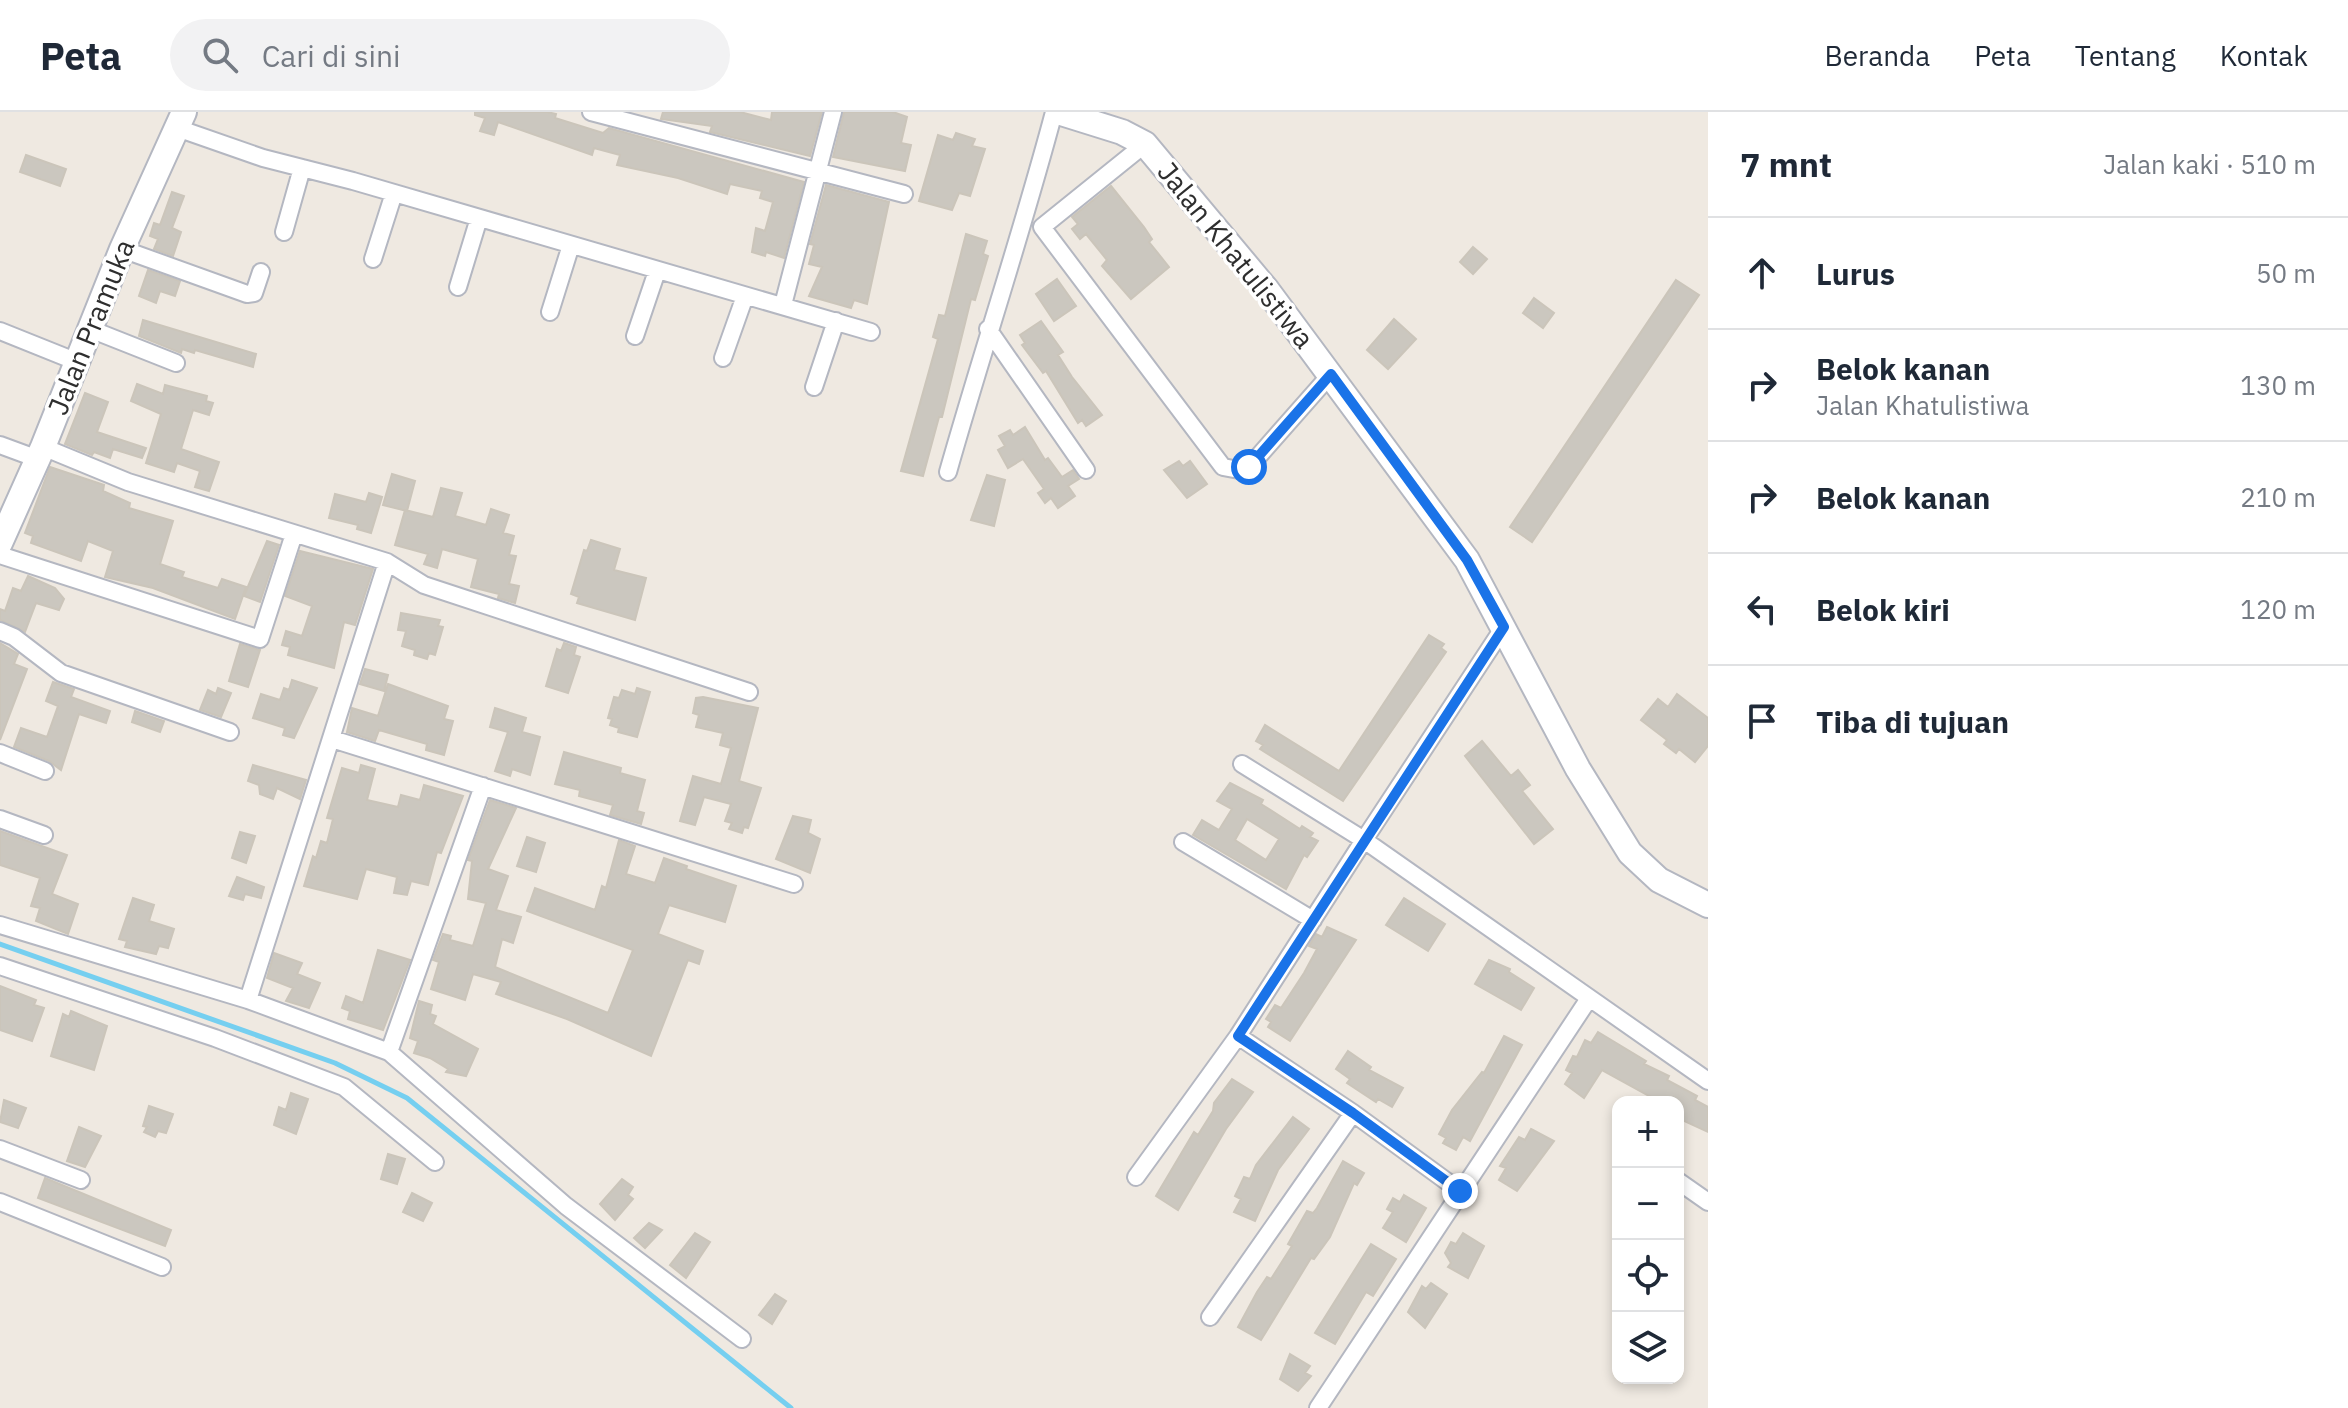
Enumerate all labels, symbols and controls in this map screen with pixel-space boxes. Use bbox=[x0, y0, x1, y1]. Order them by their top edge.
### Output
search box bbox=[170, 19, 730, 91]
text: Peta bbox=[40, 31, 122, 80]
icon: search bbox=[198, 33, 242, 77]
text: Cari di sini bbox=[262, 36, 401, 75]
text: Beranda bbox=[1824, 37, 1930, 74]
text: Peta bbox=[1974, 37, 2031, 74]
text: Tentang bbox=[2075, 37, 2176, 74]
text: Kontak bbox=[2220, 37, 2308, 74]
text: 7 mnt bbox=[1740, 142, 1832, 186]
text: Jalan kaki · 510 m bbox=[2103, 147, 2316, 181]
street label: Jalan Khatulistiwa bbox=[1150, 154, 1323, 356]
street label: Jalan Pramuka bbox=[39, 234, 143, 420]
icon: ahead bbox=[1740, 251, 1784, 295]
text: Lurus bbox=[1816, 254, 1895, 293]
text: 50 m bbox=[2256, 256, 2316, 290]
text: Belok kanan bbox=[1816, 349, 1990, 388]
icon: right bbox=[1740, 363, 1784, 407]
text: 130 m bbox=[2240, 368, 2316, 402]
text: Jalan Khatulistiwa bbox=[1816, 388, 2029, 422]
route start bbox=[1231, 449, 1267, 485]
icon: right bbox=[1740, 475, 1784, 519]
text: Belok kanan bbox=[1816, 478, 1990, 517]
text: 210 m bbox=[2240, 480, 2316, 514]
icon: left bbox=[1740, 587, 1784, 631]
text: Belok kiri bbox=[1816, 590, 1950, 629]
text: 120 m bbox=[2240, 592, 2316, 626]
icon: arrive bbox=[1740, 699, 1784, 743]
text: Tiba di tujuan bbox=[1816, 702, 2009, 741]
map controls bbox=[1612, 1096, 1684, 1384]
button: + bbox=[1612, 1096, 1684, 1168]
button: − bbox=[1612, 1168, 1684, 1240]
route end bbox=[1442, 1173, 1478, 1209]
button: locate bbox=[1612, 1240, 1684, 1312]
button: layers bbox=[1612, 1312, 1684, 1384]

